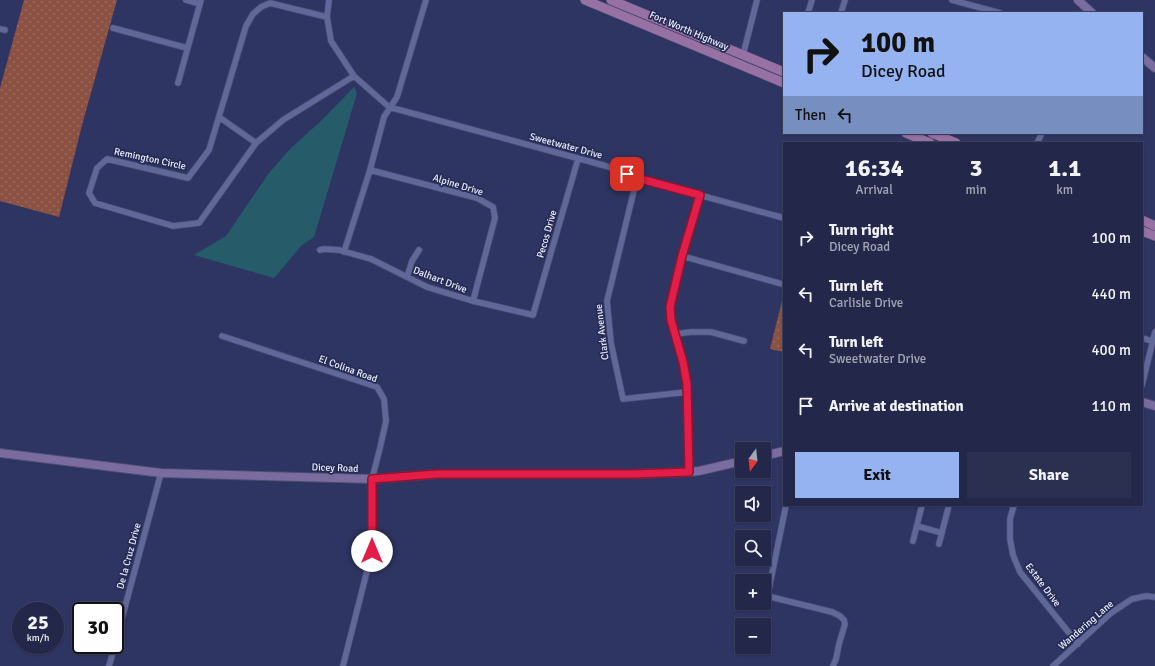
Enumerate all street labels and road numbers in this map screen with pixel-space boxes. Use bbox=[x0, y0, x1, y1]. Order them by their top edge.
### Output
street label: Fort Worth Highway bbox=[648, 9, 731, 53]
street label: Sweetwater Drive bbox=[528, 131, 604, 161]
street label: Remington Circle bbox=[113, 146, 187, 172]
street label: Alpine Drive bbox=[431, 172, 485, 198]
street label: Pecos Drive bbox=[534, 209, 560, 259]
street label: Dalhart Drive bbox=[411, 264, 469, 296]
street label: Clark Avenue bbox=[593, 303, 611, 361]
street label: El Colina Road bbox=[317, 353, 379, 385]
street label: Dicey Road bbox=[311, 461, 359, 475]
street label: De la Cruz Drive bbox=[114, 522, 144, 590]
street label: Estate Drive bbox=[1023, 561, 1063, 609]
street label: Wandering Lane bbox=[1056, 598, 1116, 652]

